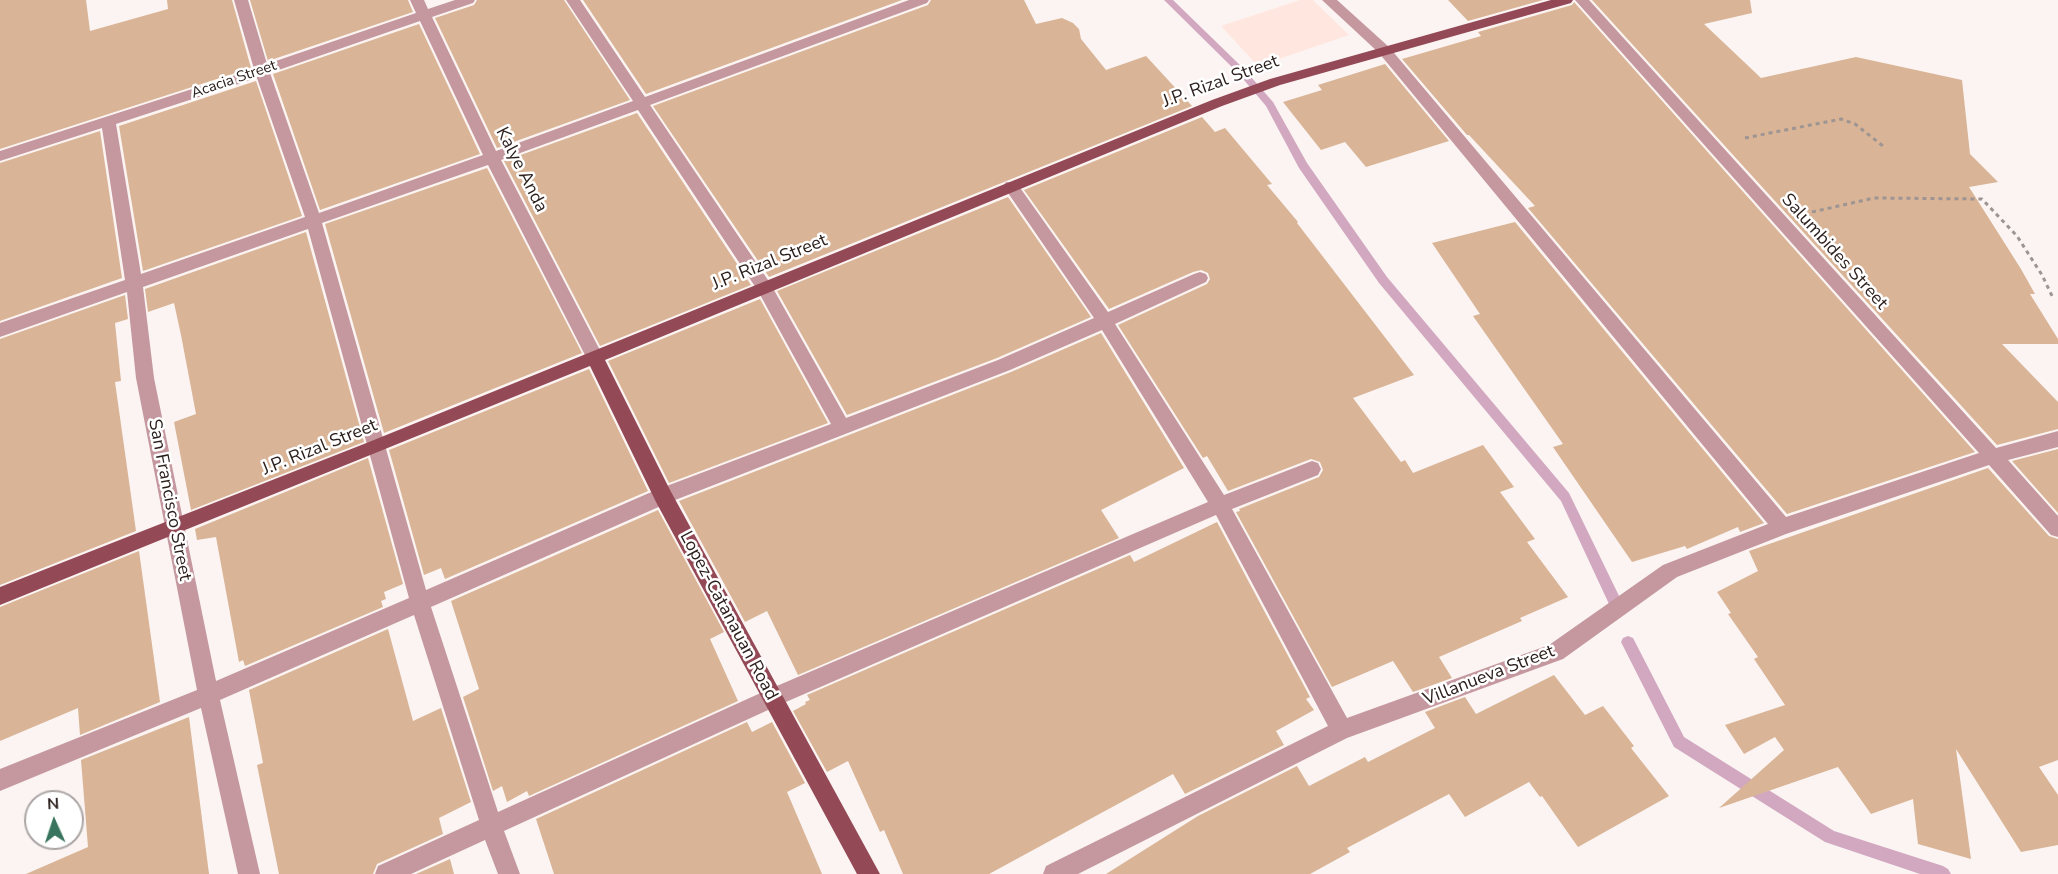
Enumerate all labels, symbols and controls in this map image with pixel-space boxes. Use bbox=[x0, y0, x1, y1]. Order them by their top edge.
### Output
street label: J.P. Rizal Street bbox=[1160, 51, 1282, 113]
street label: Acacia Street bbox=[189, 57, 279, 103]
street label: Kalye Anda bbox=[490, 124, 552, 216]
street label: Salumbides Street bbox=[1776, 190, 1892, 314]
street label: J.P. Rizal Street bbox=[709, 230, 831, 296]
street label: J.P. Rizal Street bbox=[259, 415, 381, 481]
street label: San Francisco Street bbox=[143, 417, 195, 583]
street label: Lopez-Catanauan Road bbox=[674, 528, 782, 704]
street label: Villanueva Street bbox=[1420, 641, 1558, 711]
north arrow bbox=[24, 790, 84, 850]
text: N bbox=[47, 793, 60, 815]

